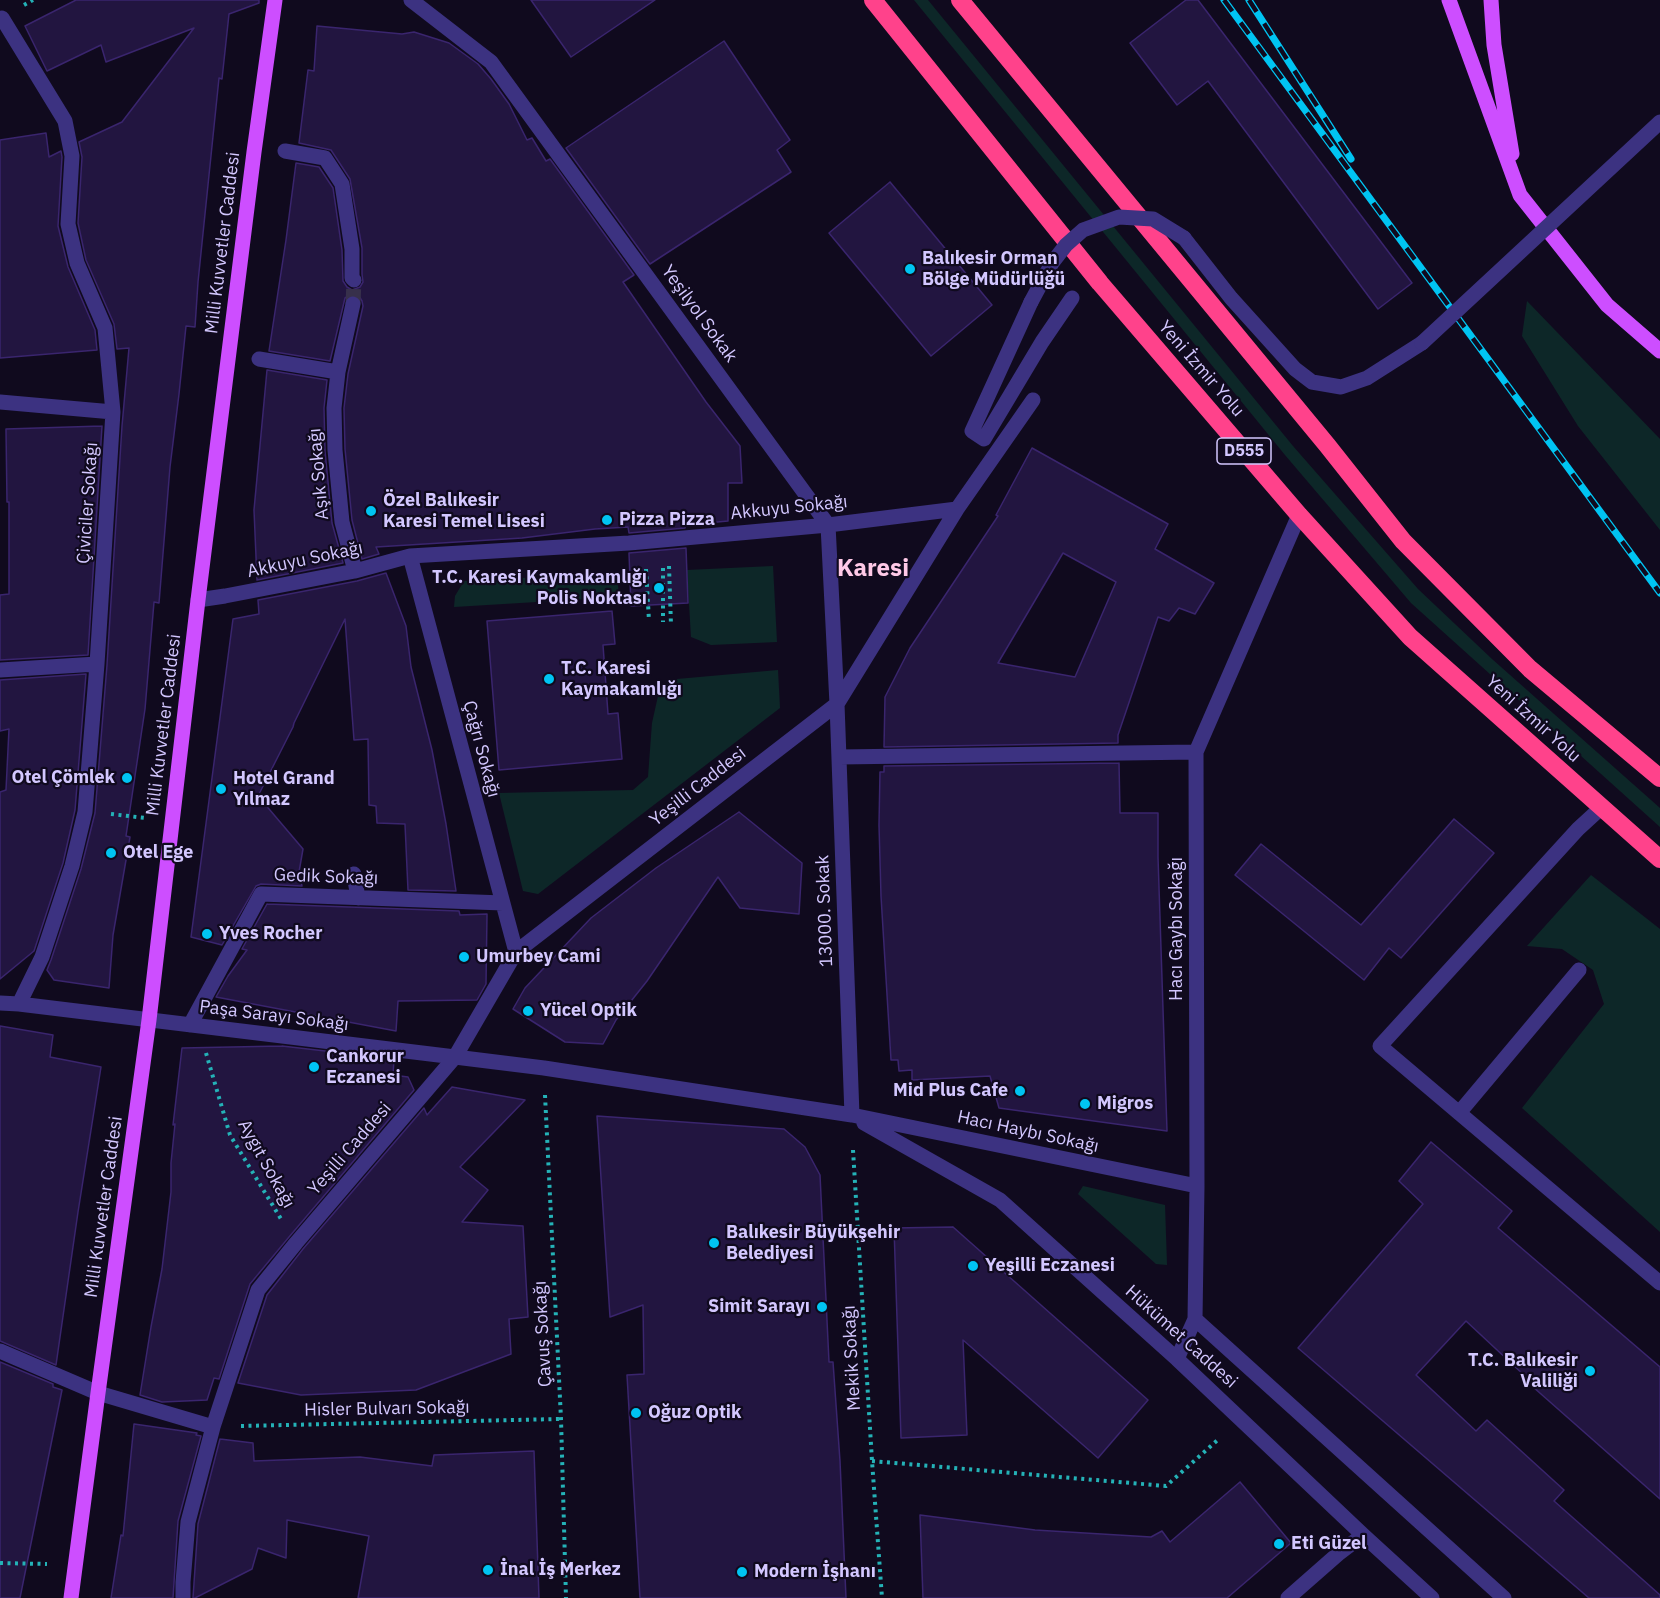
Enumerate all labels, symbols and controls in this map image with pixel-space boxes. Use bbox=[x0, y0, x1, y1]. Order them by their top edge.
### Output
street label: Milli Kuvvetler Caddesi bbox=[201, 151, 245, 335]
place label: Balıkesir Orman Bölge Müdürlüğü bbox=[922, 248, 1065, 290]
street label: Yeşilyol Sokak bbox=[657, 261, 741, 367]
marker: Balıkesir Orman Bölge Müdürlüğü bbox=[903, 262, 917, 276]
street label: Yeni İzmir Yolu bbox=[1153, 317, 1249, 421]
street label: Aşık Sokağı bbox=[304, 427, 334, 521]
road number: D555 bbox=[1217, 438, 1271, 464]
street label: Çiviciler Sokağı bbox=[73, 441, 103, 565]
place label: Özel Balıkesir Karesi Temel Lisesi bbox=[383, 490, 545, 532]
street label: Akkuyu Sokağı bbox=[729, 491, 849, 525]
marker: Özel Balıkesir Karesi Temel Lisesi bbox=[364, 504, 378, 518]
place label: Pizza Pizza bbox=[619, 509, 715, 531]
marker: Pizza Pizza bbox=[600, 513, 614, 527]
street label: Akkuyu Sokağı bbox=[245, 537, 365, 583]
district label: Karesi bbox=[837, 555, 909, 583]
place label: T.C. Karesi Kaymakamlığı Polis Noktası bbox=[432, 567, 647, 610]
marker: T.C. Karesi Kaymakamlığı Polis Noktası bbox=[652, 581, 666, 595]
street label: Milli Kuvvetler Caddesi bbox=[142, 633, 186, 817]
place label: T.C. Karesi Kaymakamlığı bbox=[561, 658, 682, 700]
street label: Yeni İzmir Yolu bbox=[1481, 671, 1585, 767]
marker: T.C. Karesi Kaymakamlığı bbox=[542, 672, 556, 686]
street label: Çağrı Sokağı bbox=[458, 698, 504, 800]
street label: Yeşilli Caddesi bbox=[646, 743, 750, 831]
place label: Otel Çömlek bbox=[12, 767, 115, 789]
place label: Hotel Grand Yılmaz bbox=[233, 768, 335, 810]
marker: Otel Çömlek bbox=[120, 771, 134, 785]
marker: Hotel Grand Yılmaz bbox=[214, 782, 228, 796]
place label: Otel Ege bbox=[123, 842, 193, 864]
marker: Otel Ege bbox=[104, 846, 118, 860]
street label: 13000. Sokak bbox=[812, 855, 838, 967]
street label: Hacı Gaybı Sokağı bbox=[1166, 857, 1188, 1001]
street label: Gedik Sokağı bbox=[273, 864, 379, 890]
place label: Yves Rocher bbox=[219, 923, 322, 945]
marker: Yves Rocher bbox=[200, 927, 214, 941]
place label: Umurbey Cami bbox=[476, 946, 601, 968]
marker: Umurbey Cami bbox=[457, 950, 471, 964]
street label: Paşa Sarayı Sokağı bbox=[198, 996, 350, 1036]
place label: Yücel Optik bbox=[540, 1000, 637, 1022]
marker: Yücel Optik bbox=[521, 1004, 535, 1018]
place label: Cankorur Eczanesi bbox=[326, 1046, 404, 1088]
marker: Cankorur Eczanesi bbox=[307, 1060, 321, 1074]
place label: Mid Plus Cafe bbox=[893, 1080, 1008, 1102]
marker: Mid Plus Cafe bbox=[1013, 1084, 1027, 1098]
place label: Migros bbox=[1097, 1093, 1153, 1115]
marker: Migros bbox=[1078, 1097, 1092, 1111]
street label: Yeşilli Caddesi bbox=[304, 1098, 396, 1200]
street label: Hacı Haybı Sokağı bbox=[955, 1106, 1101, 1158]
street label: Milli Kuvvetler Caddesi bbox=[81, 1115, 127, 1299]
street label: Aygıt Sokağı bbox=[233, 1116, 299, 1212]
place label: Balıkesir Büyükşehir Belediyesi bbox=[726, 1222, 900, 1264]
marker: Balıkesir Büyükşehir Belediyesi bbox=[707, 1236, 721, 1250]
place label: Yeşilli Eczanesi bbox=[985, 1255, 1115, 1277]
marker: Yeşilli Eczanesi bbox=[966, 1259, 980, 1273]
street label: Çavuş Sokağı bbox=[529, 1280, 557, 1388]
street label: Hükümet Caddesi bbox=[1120, 1281, 1242, 1393]
place label: Simit Sarayı bbox=[708, 1296, 810, 1318]
marker: Simit Sarayı bbox=[815, 1300, 829, 1314]
street label: Mekik Sokağı bbox=[838, 1305, 866, 1411]
place label: T.C. Balıkesir Valiliği bbox=[1468, 1350, 1578, 1392]
marker: T.C. Balıkesir Valiliği bbox=[1583, 1364, 1597, 1378]
street label: Hisler Bulvarı Sokağı bbox=[304, 1397, 470, 1421]
place label: Oğuz Optik bbox=[648, 1402, 741, 1424]
marker: Oğuz Optik bbox=[629, 1406, 643, 1420]
place label: Eti Güzel bbox=[1291, 1533, 1367, 1555]
marker: Eti Güzel bbox=[1272, 1537, 1286, 1551]
place label: İnal İş Merkez bbox=[500, 1559, 621, 1581]
place label: Modern İşhanı bbox=[754, 1561, 876, 1583]
marker: İnal İş Merkez bbox=[481, 1563, 495, 1577]
marker: Modern İşhanı bbox=[735, 1565, 749, 1579]

